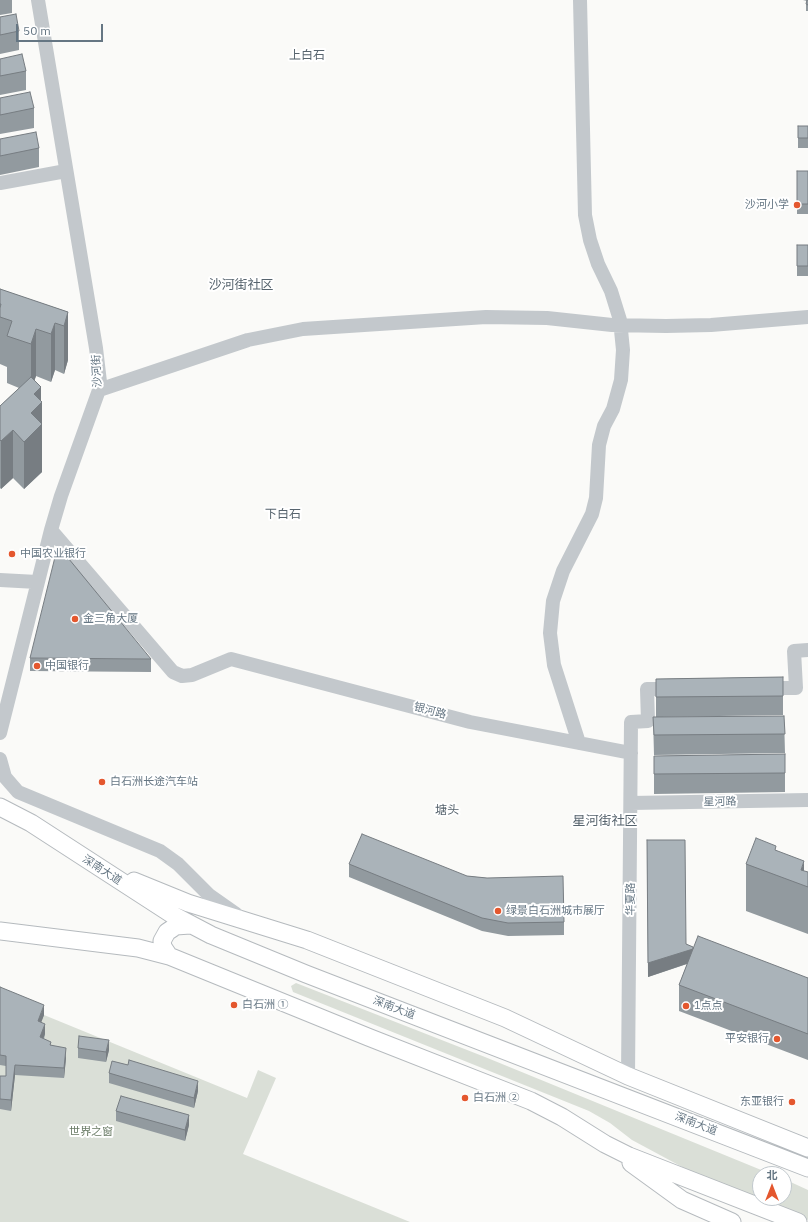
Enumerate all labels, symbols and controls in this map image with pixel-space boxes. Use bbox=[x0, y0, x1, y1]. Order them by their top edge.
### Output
scale bar bbox=[18, 16, 105, 42]
text: 50 m bbox=[23, 23, 51, 38]
district label: 上白石 bbox=[289, 49, 325, 63]
place label: 沙河小学 bbox=[745, 198, 789, 212]
marker: 沙河小学 bbox=[792, 200, 802, 210]
district label: 沙河街社区 bbox=[209, 277, 273, 293]
street label: 沙河街 bbox=[90, 354, 104, 388]
district label: 下白石 bbox=[265, 508, 301, 522]
place label: 中国农业银行 bbox=[20, 547, 86, 561]
marker: 中国农业银行 bbox=[7, 549, 17, 559]
place label: 金三角大厦 bbox=[83, 612, 138, 626]
marker: 金三角大厦 bbox=[70, 614, 80, 624]
place label: 中国银行 bbox=[45, 659, 89, 673]
marker: 中国银行 bbox=[32, 661, 42, 671]
street label: 银河路 bbox=[412, 700, 448, 722]
place label: 白石洲长途汽车站 bbox=[110, 775, 198, 789]
marker: 白石洲长途汽车站 bbox=[97, 777, 107, 787]
street label: 星河路 bbox=[703, 795, 737, 809]
district label: 塘头 bbox=[435, 804, 459, 818]
district label: 星河街社区 bbox=[573, 813, 637, 829]
street label: 深南大道 bbox=[80, 852, 124, 888]
street label: 华夏路 bbox=[624, 883, 638, 915]
place label: 绿景白石洲城市展厅 bbox=[506, 904, 605, 918]
marker: 绿景白石洲城市展厅 bbox=[493, 906, 503, 916]
street label: 深南大道 bbox=[371, 994, 417, 1022]
place label: 白石洲 ① bbox=[242, 998, 289, 1012]
place label: 1点点 bbox=[694, 999, 723, 1013]
marker: 白石洲 ① bbox=[229, 1000, 239, 1010]
marker: 1点点 bbox=[681, 1001, 691, 1011]
place label: 平安银行 bbox=[725, 1032, 769, 1046]
marker: 平安银行 bbox=[772, 1034, 782, 1044]
place label: 白石洲 ② bbox=[473, 1091, 520, 1105]
marker: 白石洲 ② bbox=[460, 1093, 470, 1103]
place label: 东亚银行 bbox=[740, 1095, 784, 1109]
marker: 东亚银行 bbox=[787, 1097, 797, 1107]
street label: 深南大道 bbox=[673, 1110, 719, 1138]
park label: 世界之窗 bbox=[69, 1125, 113, 1139]
north arrow bbox=[752, 1166, 792, 1206]
text: 北 bbox=[767, 1168, 778, 1182]

